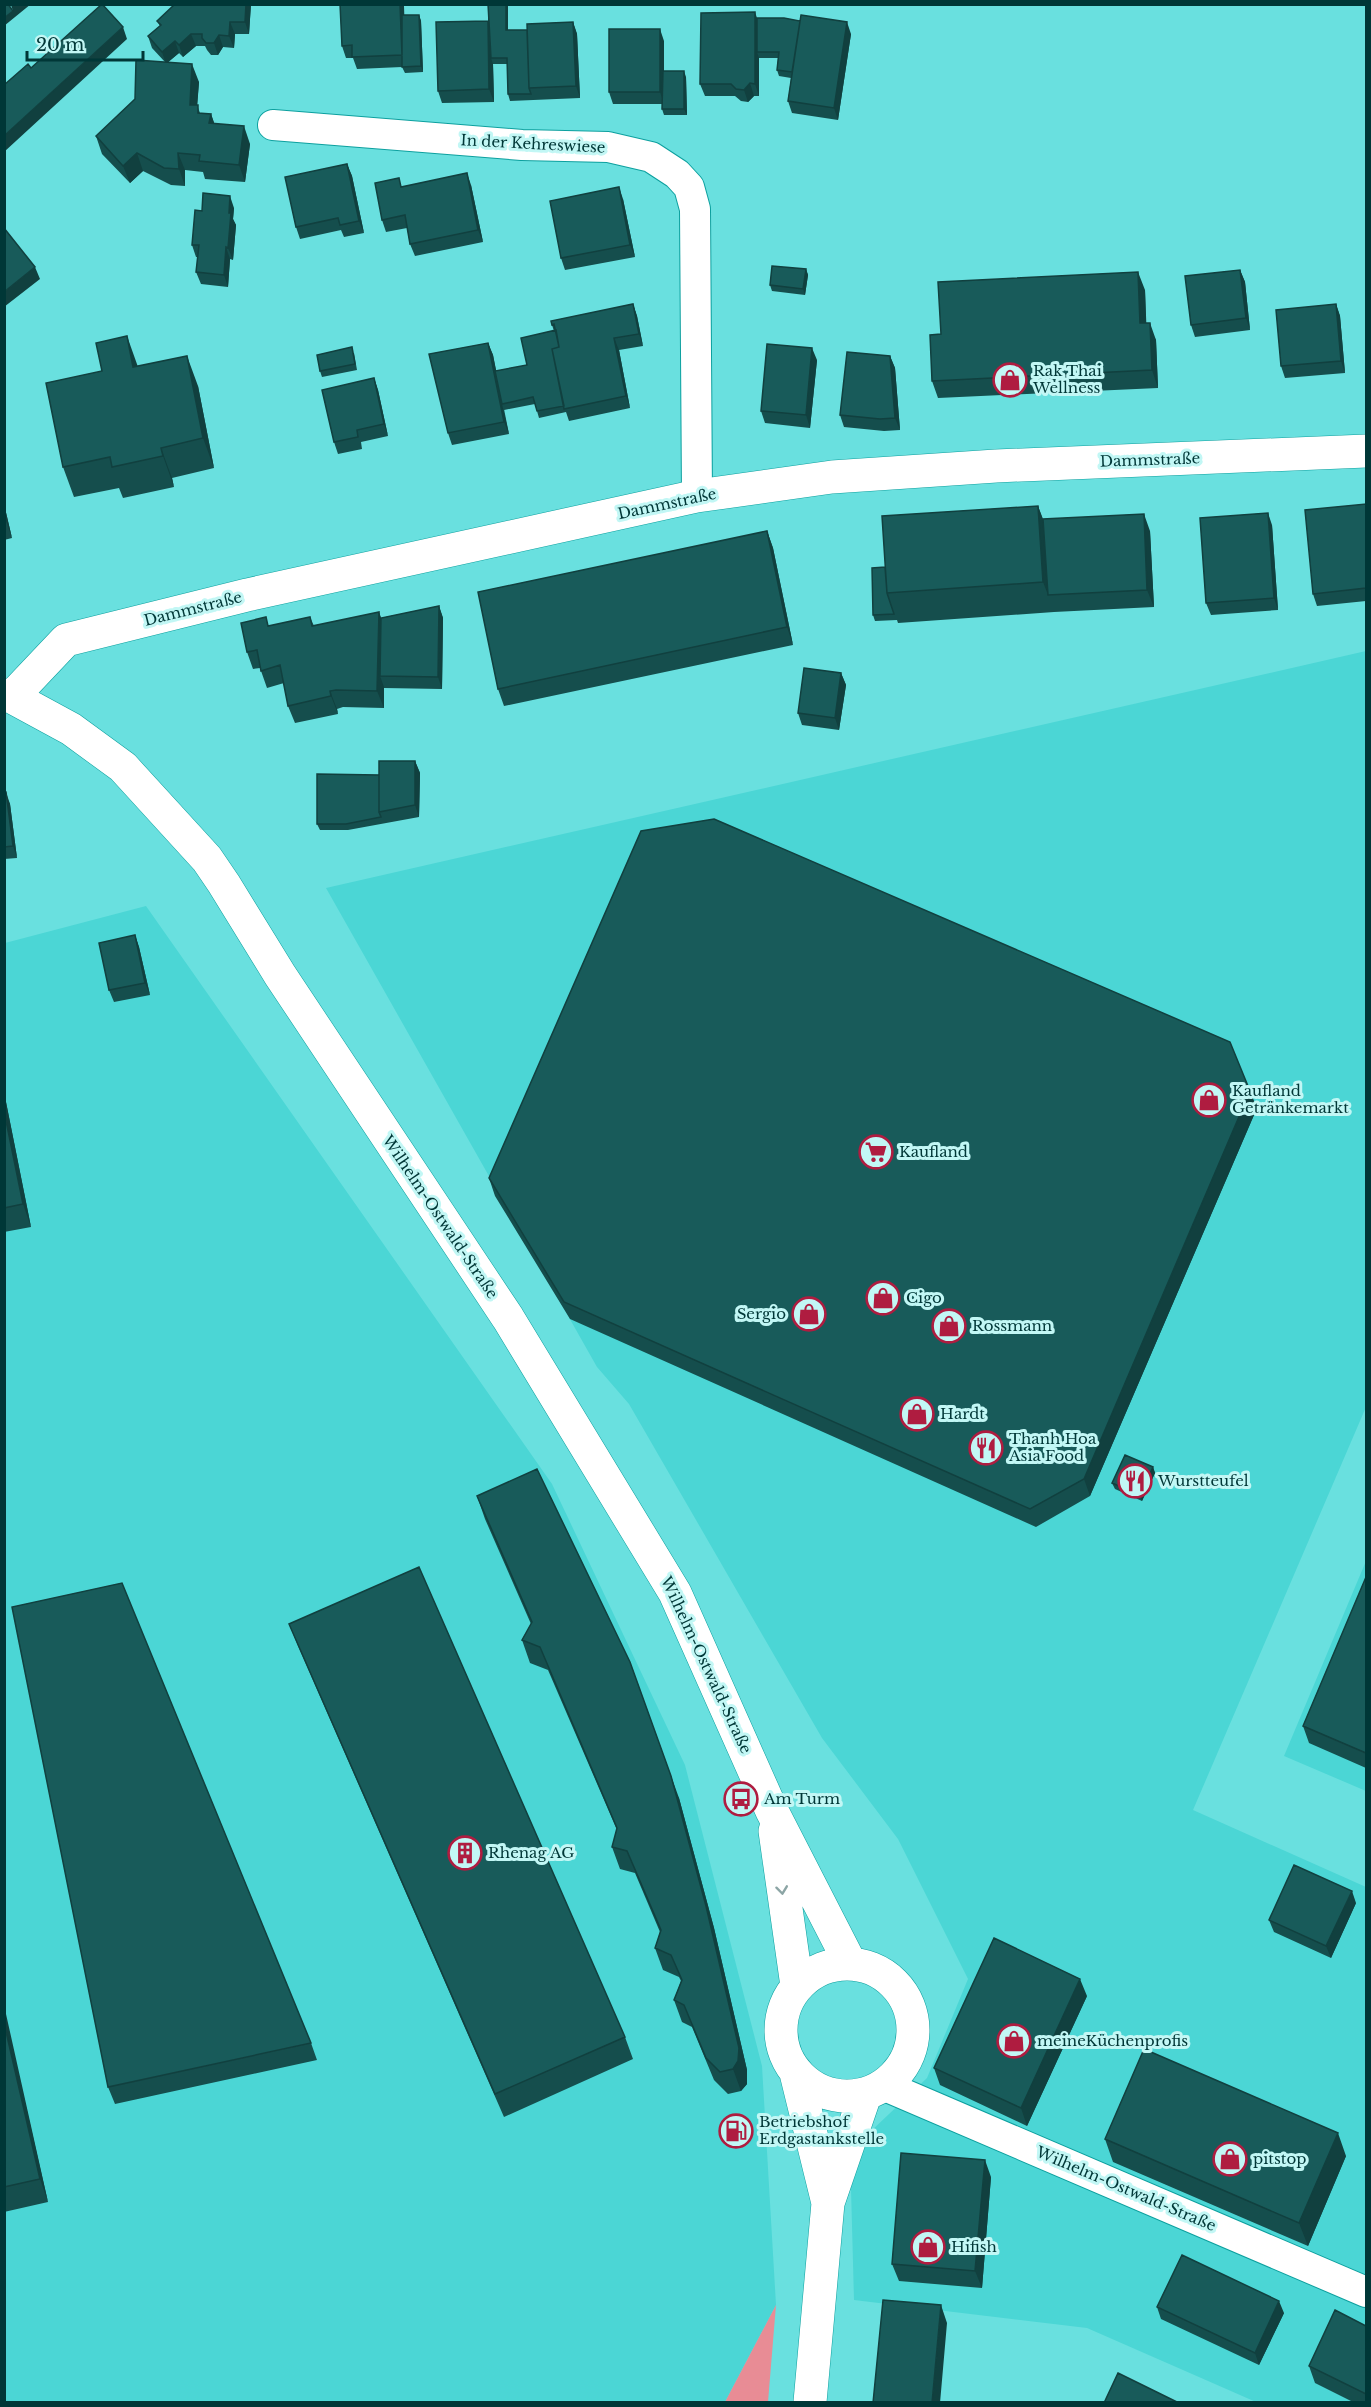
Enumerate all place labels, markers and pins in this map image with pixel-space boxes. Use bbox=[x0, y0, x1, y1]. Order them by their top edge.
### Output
place label: Rak Thai Wellness bbox=[1032, 361, 1102, 397]
shop icon: Rak Thai Wellness bbox=[992, 362, 1028, 398]
place label: Kaufland Getränkemarkt bbox=[1232, 1081, 1349, 1117]
shop icon: Kaufland Getränkemarkt bbox=[1191, 1082, 1227, 1118]
supermarket icon: Kaufland bbox=[858, 1134, 894, 1170]
place label: Kaufland bbox=[899, 1142, 968, 1161]
shop icon: Cigo bbox=[865, 1280, 901, 1316]
place label: Cigo bbox=[906, 1288, 942, 1307]
shop icon: Sergio bbox=[791, 1296, 827, 1332]
place label: Sergio bbox=[737, 1304, 786, 1323]
shop icon: Rossmann bbox=[931, 1308, 967, 1344]
place label: Rossmann bbox=[972, 1316, 1052, 1335]
shop icon: Hardt bbox=[899, 1396, 935, 1432]
place label: Hardt bbox=[940, 1404, 985, 1423]
place label: Thanh Hoa Asia Food bbox=[1008, 1429, 1097, 1465]
restaurant icon: Thanh Hoa Asia Food bbox=[968, 1430, 1004, 1466]
restaurant icon: Wurstteufel bbox=[1117, 1463, 1153, 1499]
place label: Wurstteufel bbox=[1157, 1471, 1249, 1490]
bus stop icon: Am Turm bbox=[723, 1781, 759, 1817]
place label: Am Turm bbox=[763, 1789, 840, 1808]
building icon: Rhenag AG bbox=[447, 1835, 483, 1871]
place label: Rhenag AG bbox=[488, 1843, 574, 1862]
shop icon: meineKüchenprofis bbox=[996, 2023, 1032, 2059]
place label: meineKüchenprofis bbox=[1037, 2031, 1188, 2050]
place label: Betriebshof Erdgastankstelle bbox=[759, 2112, 884, 2148]
fuel station icon: Betriebshof Erdgastankstelle bbox=[718, 2113, 754, 2149]
shop icon: pitstop bbox=[1212, 2141, 1248, 2177]
place label: pitstop bbox=[1253, 2149, 1306, 2168]
shop icon: Hifish bbox=[910, 2229, 946, 2265]
place label: Hifish bbox=[951, 2237, 997, 2256]

